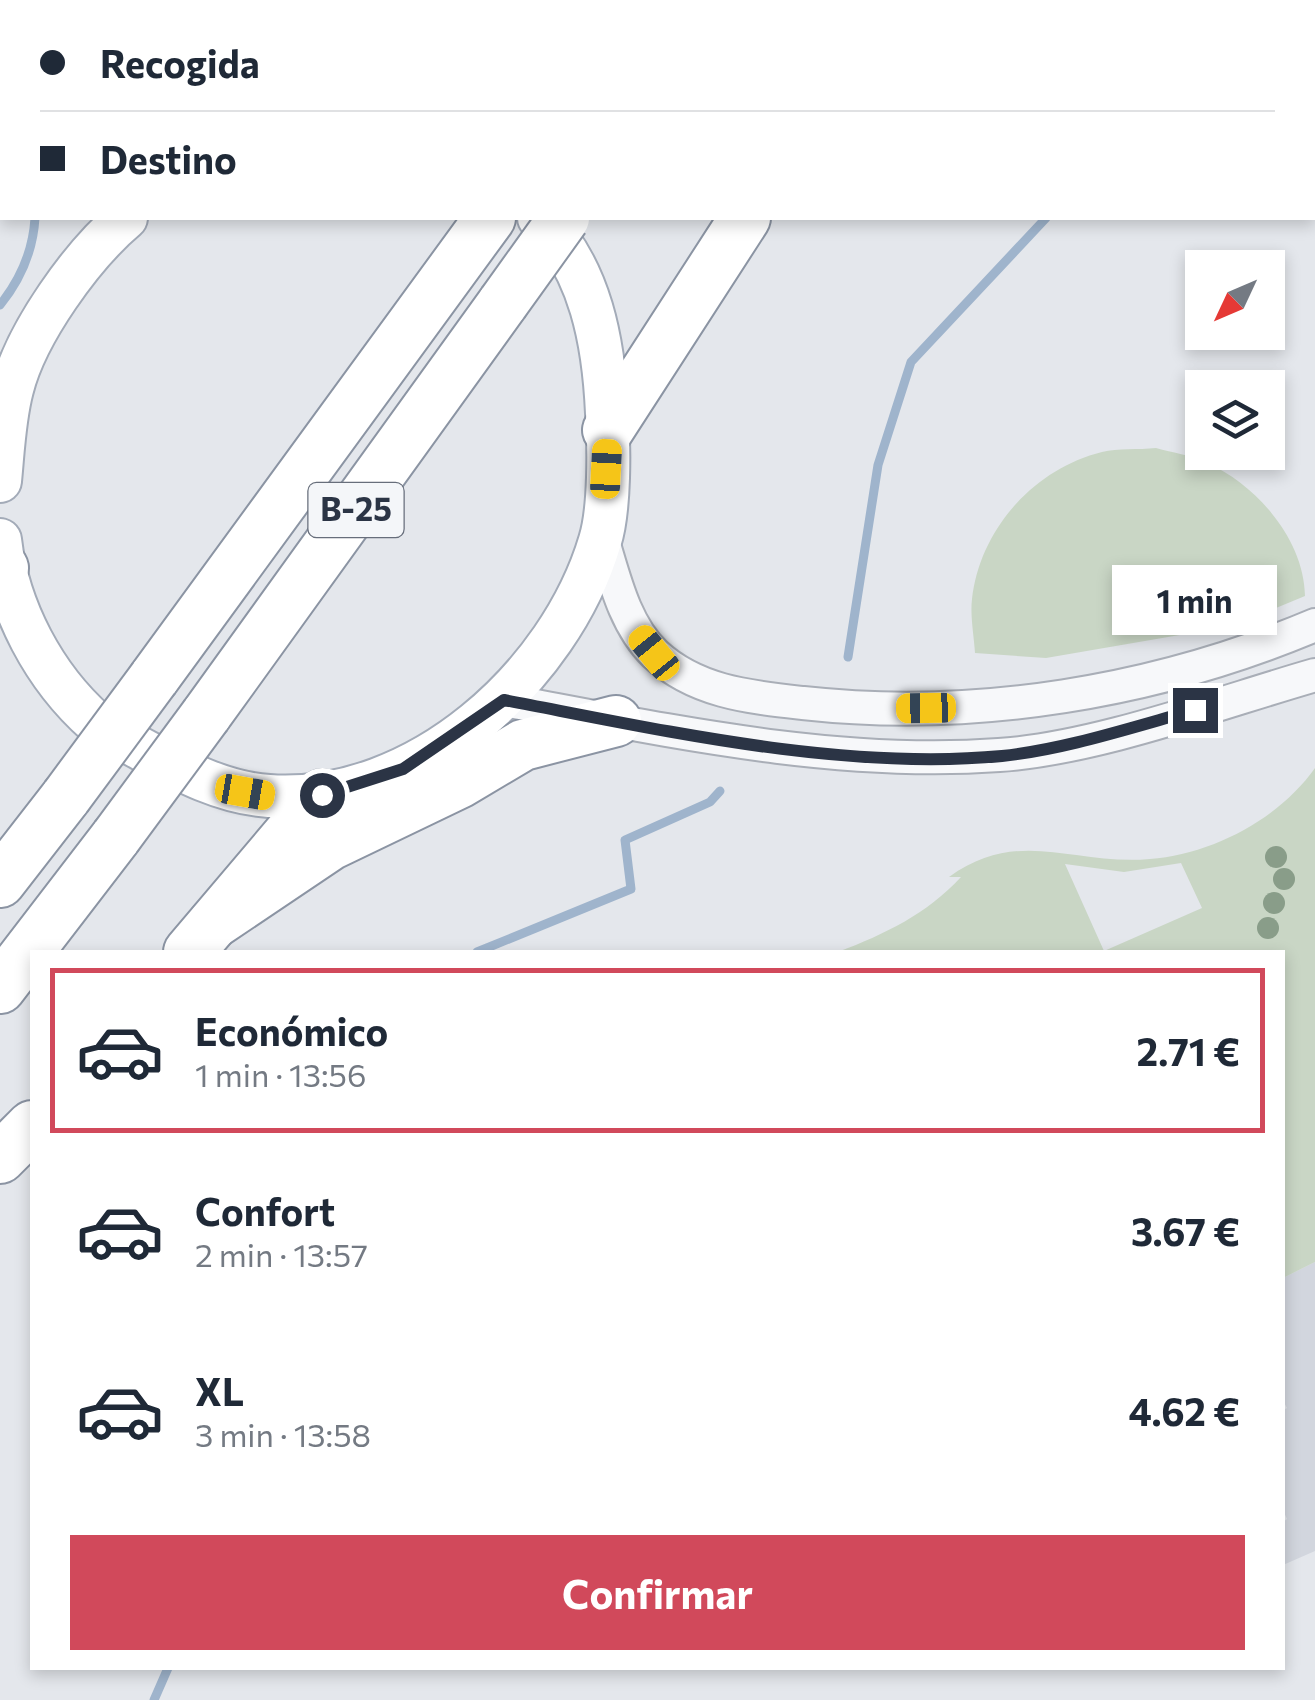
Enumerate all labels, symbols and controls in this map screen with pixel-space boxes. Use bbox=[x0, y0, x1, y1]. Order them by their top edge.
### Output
text: Recogida bbox=[100, 39, 260, 86]
text: Destino bbox=[100, 135, 237, 182]
north arrow bbox=[1185, 250, 1285, 350]
map controls bbox=[1185, 250, 1285, 470]
button: layers bbox=[1185, 370, 1285, 470]
car bbox=[589, 438, 623, 500]
road number: B-25 bbox=[308, 483, 404, 537]
callout: 1 min bbox=[1112, 565, 1278, 635]
text: 1 min bbox=[1157, 580, 1232, 620]
car bbox=[623, 620, 685, 686]
route end bbox=[1173, 688, 1218, 733]
car bbox=[896, 692, 956, 724]
car bbox=[213, 772, 277, 812]
route start bbox=[300, 773, 345, 818]
icon: car bbox=[75, 1006, 165, 1096]
text: Económico bbox=[195, 1007, 388, 1054]
text: 2.71 € bbox=[1137, 1027, 1240, 1074]
text: 1 min · 13:56 bbox=[195, 1054, 366, 1094]
icon: car bbox=[75, 1186, 165, 1276]
text: Confort bbox=[195, 1187, 335, 1234]
text: 3.67 € bbox=[1131, 1207, 1240, 1254]
text: 2 min · 13:57 bbox=[195, 1234, 368, 1274]
icon: car bbox=[75, 1366, 165, 1456]
text: XL bbox=[195, 1367, 244, 1414]
text: 4.62 € bbox=[1128, 1387, 1240, 1434]
text: 3 min · 13:58 bbox=[195, 1414, 371, 1454]
button: Confirmar bbox=[70, 1535, 1245, 1650]

